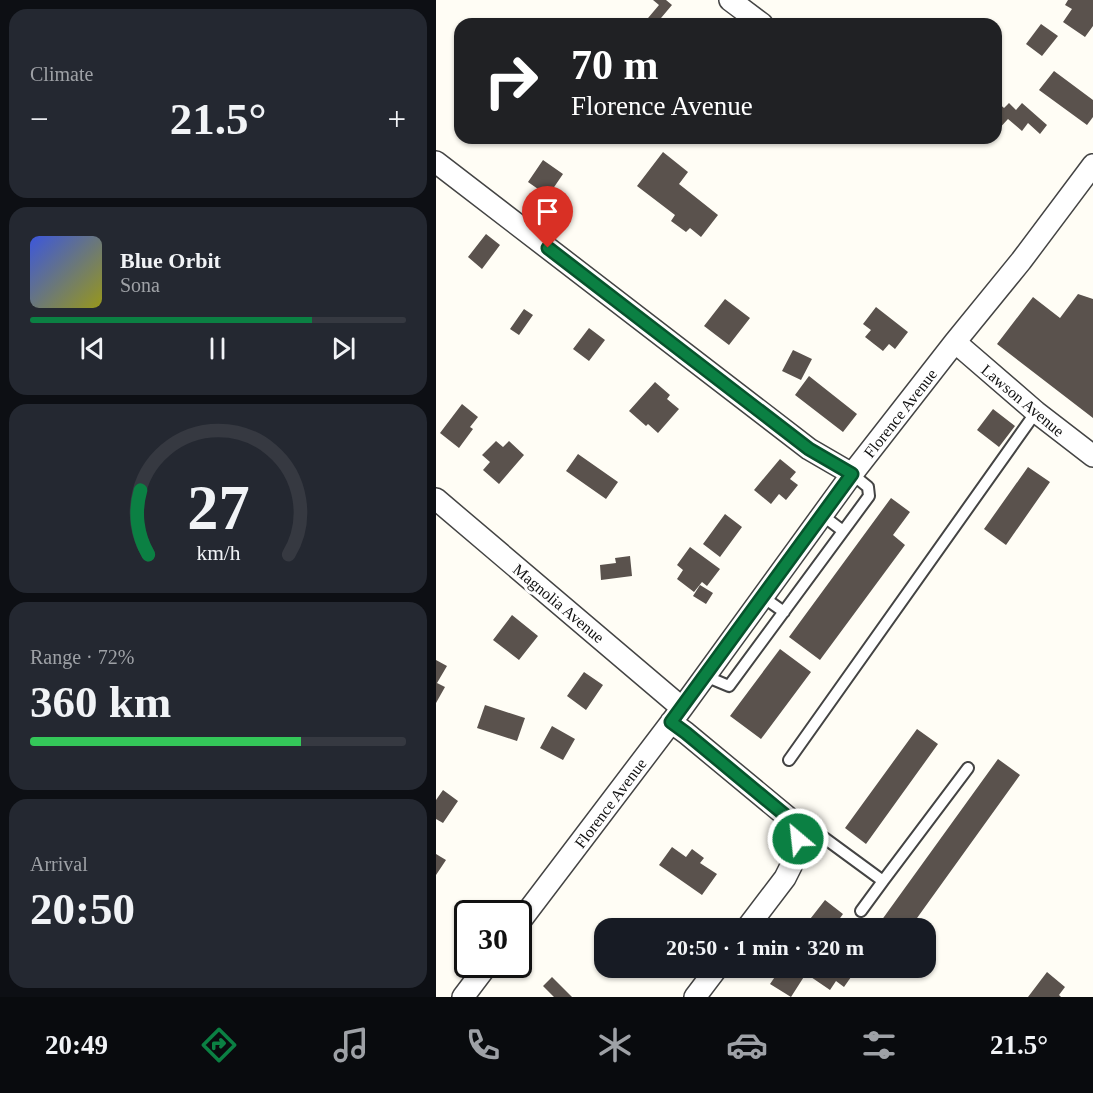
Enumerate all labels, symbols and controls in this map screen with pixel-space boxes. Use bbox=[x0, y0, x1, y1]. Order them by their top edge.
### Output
icon: right bbox=[472, 42, 550, 120]
text: 70 m bbox=[571, 42, 659, 88]
text: Climate bbox=[30, 63, 93, 85]
text: Florence Avenue bbox=[571, 91, 753, 121]
text: 21.5° bbox=[170, 94, 266, 144]
text: − bbox=[30, 101, 49, 137]
text: + bbox=[387, 101, 406, 137]
pin bbox=[522, 186, 573, 248]
icon: arrive bbox=[531, 195, 564, 228]
text: Blue Orbit bbox=[120, 248, 221, 273]
text: Sona bbox=[120, 274, 160, 296]
icon: previous bbox=[76, 332, 109, 365]
icon: pause bbox=[201, 332, 234, 365]
icon: next bbox=[327, 332, 360, 365]
street label: Lawson Avenue bbox=[978, 361, 1067, 440]
street label: Florence Avenue bbox=[861, 366, 940, 461]
text: 27 bbox=[187, 474, 249, 543]
text: km/h bbox=[196, 542, 240, 566]
street label: Magnolia Avenue bbox=[509, 561, 607, 647]
text: Range · 72% bbox=[30, 646, 134, 668]
text: 360 km bbox=[30, 677, 171, 727]
street label: Florence Avenue bbox=[571, 755, 650, 851]
position arrow bbox=[766, 807, 830, 871]
text: Arrival bbox=[30, 853, 88, 875]
text: 20:50 bbox=[30, 884, 135, 934]
speed limit sign: 30 bbox=[454, 900, 532, 978]
text: 20:50 · 1 min · 320 m bbox=[666, 935, 864, 960]
icon: directions bbox=[198, 1024, 240, 1066]
icon: music bbox=[330, 1024, 372, 1066]
icon: phone bbox=[462, 1024, 504, 1066]
icon: climate bbox=[594, 1024, 636, 1066]
icon: car bbox=[726, 1024, 768, 1066]
icon: filters bbox=[858, 1024, 900, 1066]
text: 20:49 bbox=[45, 1030, 108, 1060]
text: 21.5° bbox=[990, 1030, 1048, 1060]

